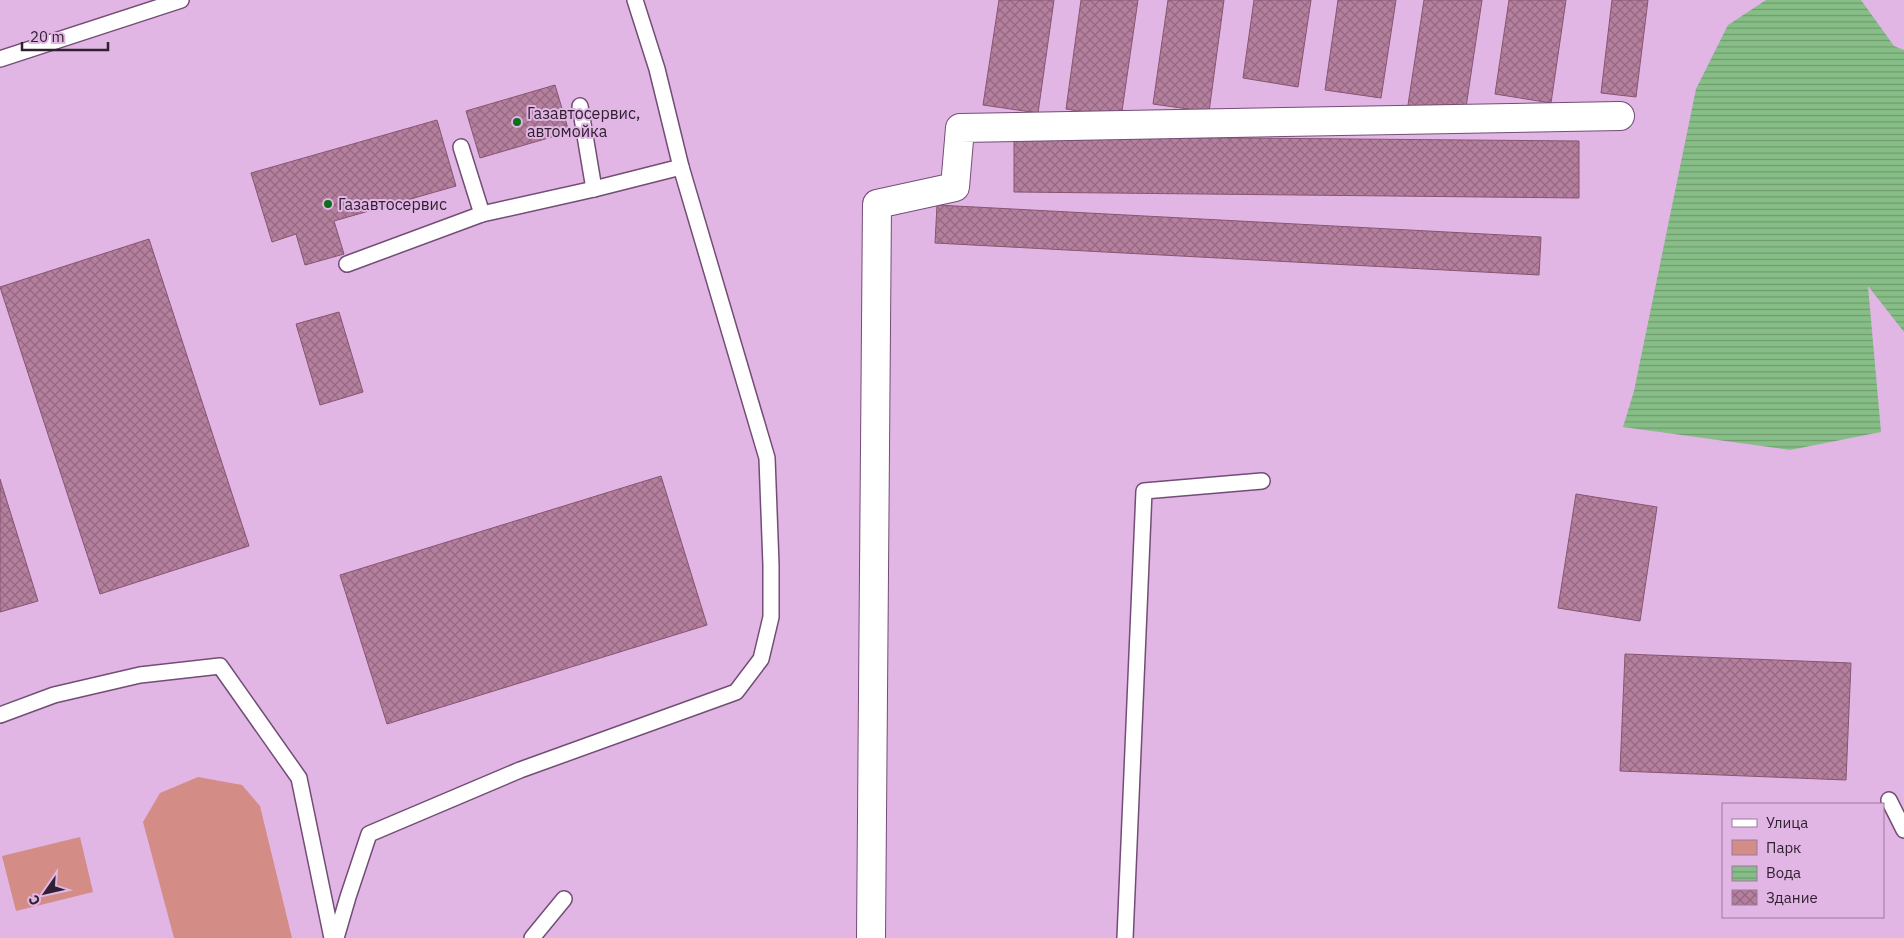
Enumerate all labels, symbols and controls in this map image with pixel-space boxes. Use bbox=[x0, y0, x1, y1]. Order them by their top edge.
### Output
scale bar bbox=[22, 20, 109, 52]
text: 20 m bbox=[30, 27, 65, 46]
place label: Газавтосервис, автомойка bbox=[527, 103, 640, 141]
marker: Газавтосервис, автомойка bbox=[511, 116, 523, 128]
place label: Газавтосервис bbox=[338, 194, 447, 214]
marker: Газавтосервис bbox=[322, 198, 334, 210]
legend bbox=[1722, 803, 1884, 918]
text: Улица bbox=[1766, 813, 1808, 832]
text: Парк bbox=[1766, 838, 1801, 857]
text: Вода bbox=[1766, 863, 1801, 882]
north arrow bbox=[20, 868, 70, 918]
text: Здание bbox=[1766, 888, 1818, 907]
text: С bbox=[24, 891, 44, 909]

